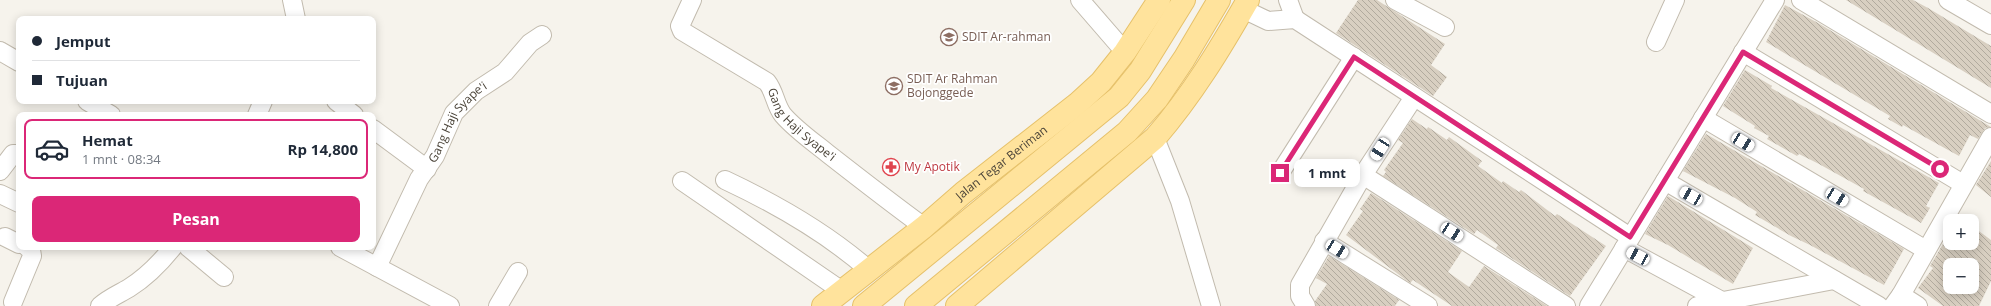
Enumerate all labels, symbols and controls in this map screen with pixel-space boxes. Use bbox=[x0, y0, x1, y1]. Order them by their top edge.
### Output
school or university icon: SDIT Ar-rahman bbox=[939, 27, 959, 47]
place label: SDIT Ar-rahman bbox=[962, 28, 1051, 45]
text: Jemput bbox=[56, 31, 110, 51]
text: Tujuan bbox=[56, 70, 108, 90]
place label: SDIT Ar Rahman Bojonggede bbox=[907, 70, 998, 101]
school or university icon: SDIT Ar Rahman Bojonggede bbox=[884, 76, 904, 96]
street label: Gang Haji Syape'i bbox=[424, 77, 490, 166]
street label: Gang Haji Syape'i bbox=[764, 85, 840, 165]
street label: Jalan Tegar Beriman bbox=[951, 121, 1051, 204]
text: Hemat bbox=[82, 130, 133, 150]
icon: car bbox=[34, 131, 70, 167]
car bbox=[1730, 131, 1756, 153]
car bbox=[1368, 136, 1392, 162]
text: Rp 14,800 bbox=[288, 139, 358, 159]
text: 1 mnt · 08:34 bbox=[82, 150, 161, 168]
pharmacy icon: My Apotik bbox=[881, 157, 901, 177]
place label: My Apotik bbox=[904, 158, 960, 175]
callout: 1 mnt bbox=[1294, 159, 1360, 187]
route start bbox=[1931, 160, 1949, 178]
route end bbox=[1271, 164, 1289, 182]
text: 1 mnt bbox=[1308, 164, 1346, 182]
car bbox=[1678, 185, 1704, 207]
car bbox=[1824, 186, 1850, 208]
button: Pesan bbox=[32, 196, 360, 242]
map controls bbox=[1943, 214, 1979, 294]
button: + bbox=[1943, 214, 1979, 250]
car bbox=[1439, 220, 1465, 244]
car bbox=[1324, 238, 1350, 260]
car bbox=[1625, 245, 1651, 267]
button: − bbox=[1943, 258, 1979, 294]

